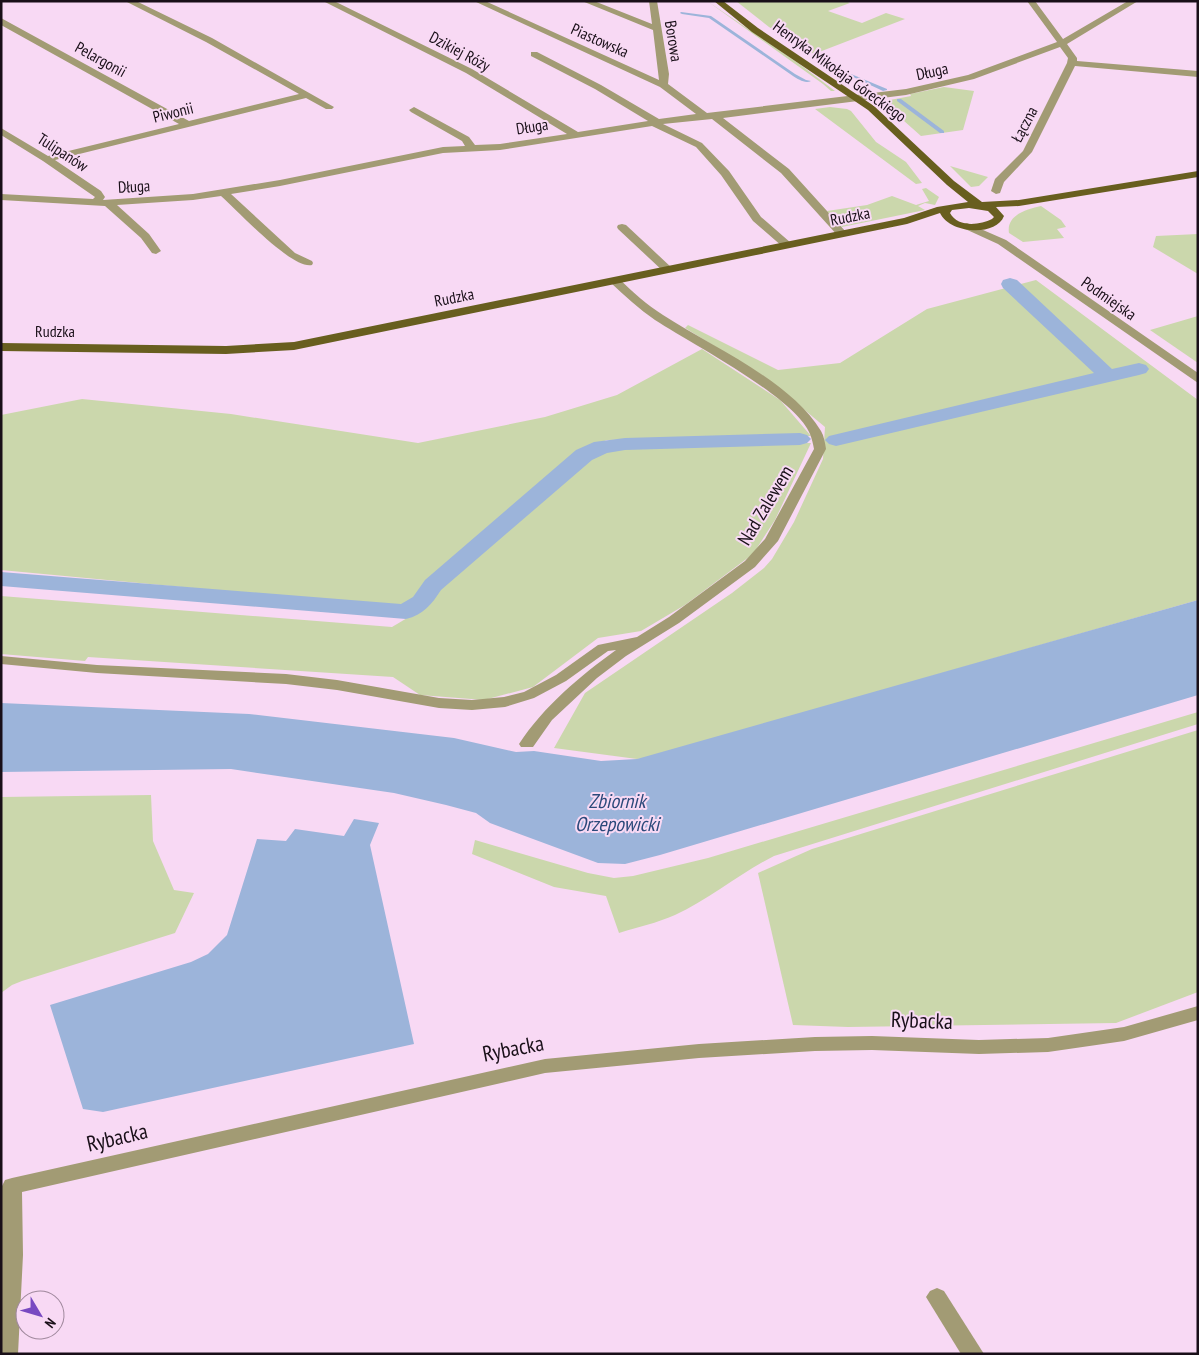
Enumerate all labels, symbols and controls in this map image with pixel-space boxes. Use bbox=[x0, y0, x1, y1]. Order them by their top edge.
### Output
street label: Henryka Mikołaja Góreckiego bbox=[769, 16, 911, 126]
street label: Piastowska bbox=[568, 18, 632, 62]
street label: Borowa bbox=[661, 19, 687, 63]
street label: Dzikiej Róży bbox=[426, 27, 494, 75]
street label: Pelargonii bbox=[72, 37, 130, 81]
street label: Długa bbox=[914, 58, 950, 84]
street label: Piwonii bbox=[151, 97, 195, 127]
street label: Łączna bbox=[1006, 103, 1042, 145]
street label: Długa bbox=[514, 114, 550, 138]
street label: Tulipanów bbox=[34, 128, 93, 176]
street label: Długa bbox=[117, 175, 151, 197]
street label: Rudzka bbox=[828, 202, 872, 230]
street label: Podmiejska bbox=[1078, 272, 1140, 324]
street label: Rudzka bbox=[432, 283, 476, 311]
street label: Rudzka bbox=[35, 321, 75, 341]
street label: Nad Zalewem bbox=[732, 461, 798, 549]
water label: Zbiornik Orzepowicki bbox=[575, 788, 662, 837]
street label: Rybacka bbox=[891, 1005, 953, 1035]
street label: Rybacka bbox=[480, 1028, 546, 1068]
street label: Rybacka bbox=[84, 1116, 150, 1158]
north arrow bbox=[15, 1290, 65, 1340]
text: N bbox=[41, 1314, 60, 1332]

